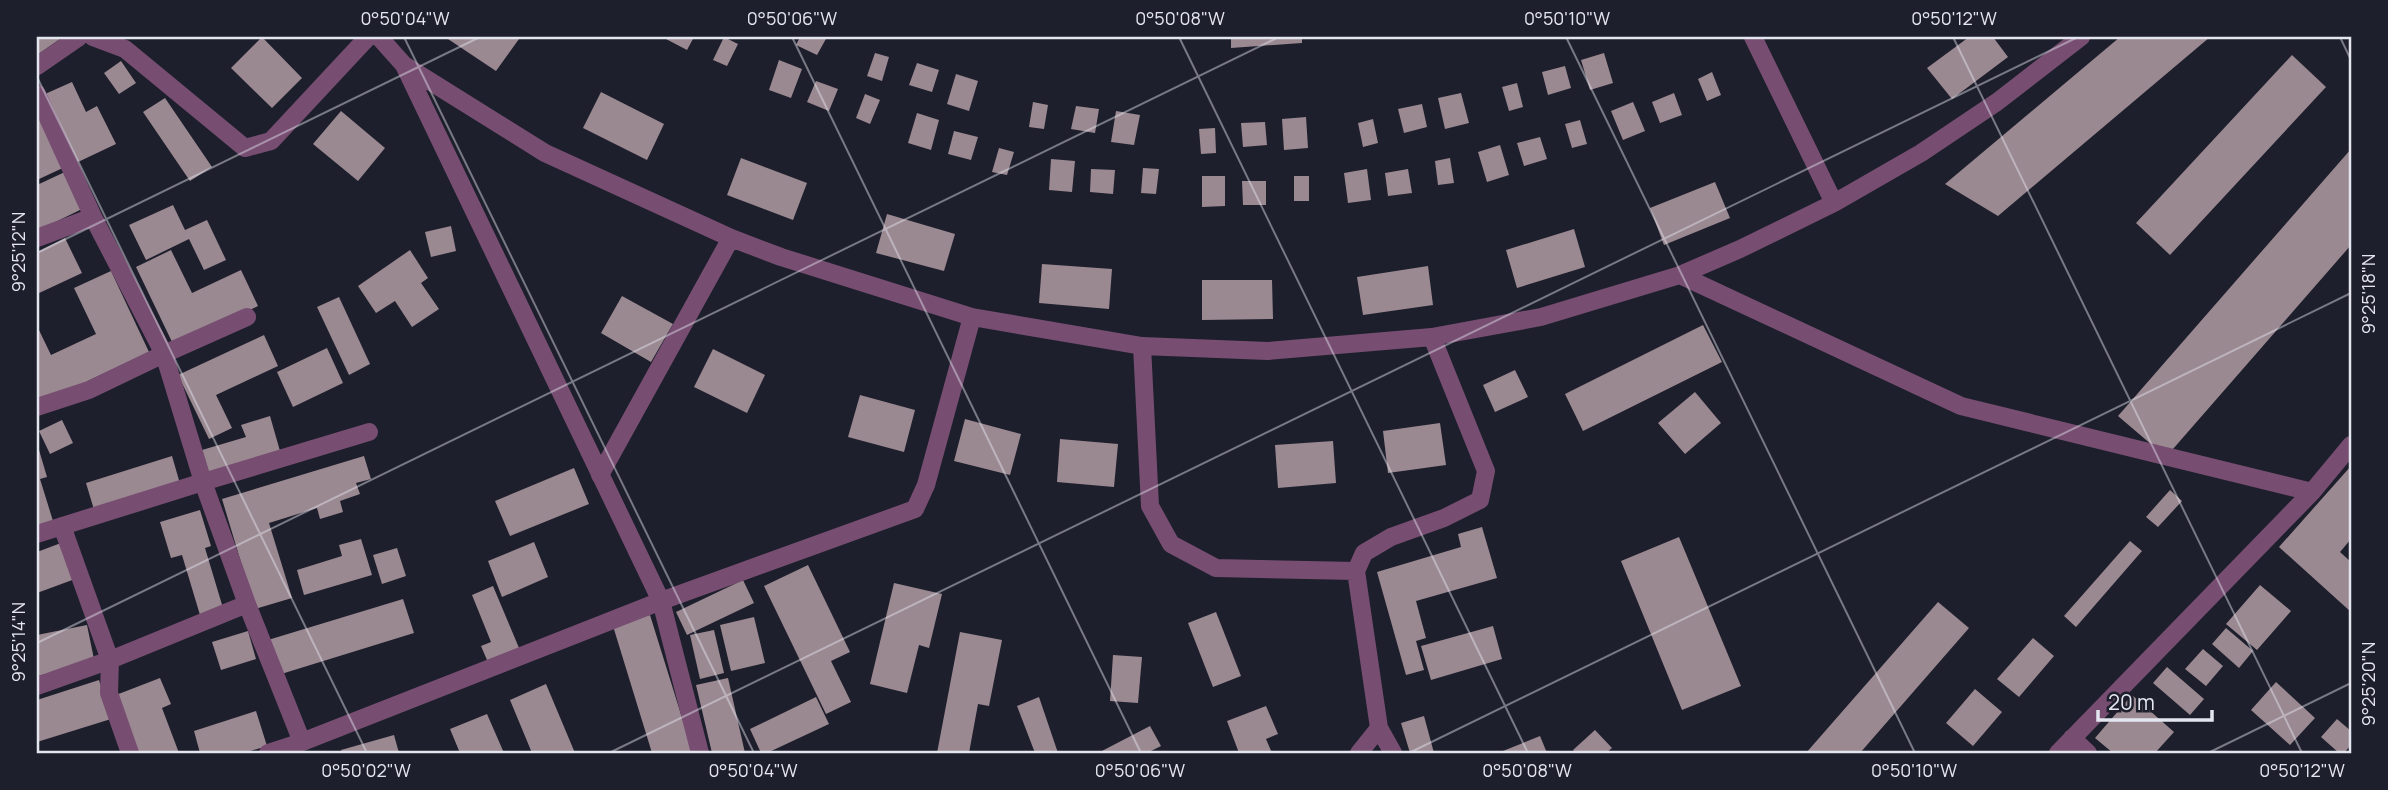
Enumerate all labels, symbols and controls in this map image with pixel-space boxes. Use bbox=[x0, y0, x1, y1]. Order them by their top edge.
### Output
text: 0°50'04"W bbox=[360, 6, 450, 30]
text: 0°50'06"W bbox=[747, 6, 837, 30]
text: 0°50'08"W bbox=[1135, 6, 1225, 30]
text: 0°50'10"W bbox=[1524, 6, 1610, 30]
text: 0°50'12"W bbox=[1911, 6, 1997, 30]
text: 9°25'12"N bbox=[6, 212, 30, 292]
text: 9°25'18"N bbox=[2356, 254, 2380, 334]
text: 9°25'14"N bbox=[6, 602, 30, 682]
text: 9°25'20"N bbox=[2356, 642, 2380, 726]
scale bar bbox=[2098, 678, 2211, 722]
text: 20 m bbox=[2108, 688, 2155, 716]
text: 0°50'02"W bbox=[321, 758, 411, 782]
text: 0°50'04"W bbox=[708, 758, 798, 782]
text: 0°50'06"W bbox=[1095, 758, 1185, 782]
text: 0°50'08"W bbox=[1482, 758, 1572, 782]
text: 0°50'10"W bbox=[1871, 758, 1957, 782]
text: 0°50'12"W bbox=[2259, 758, 2345, 782]

